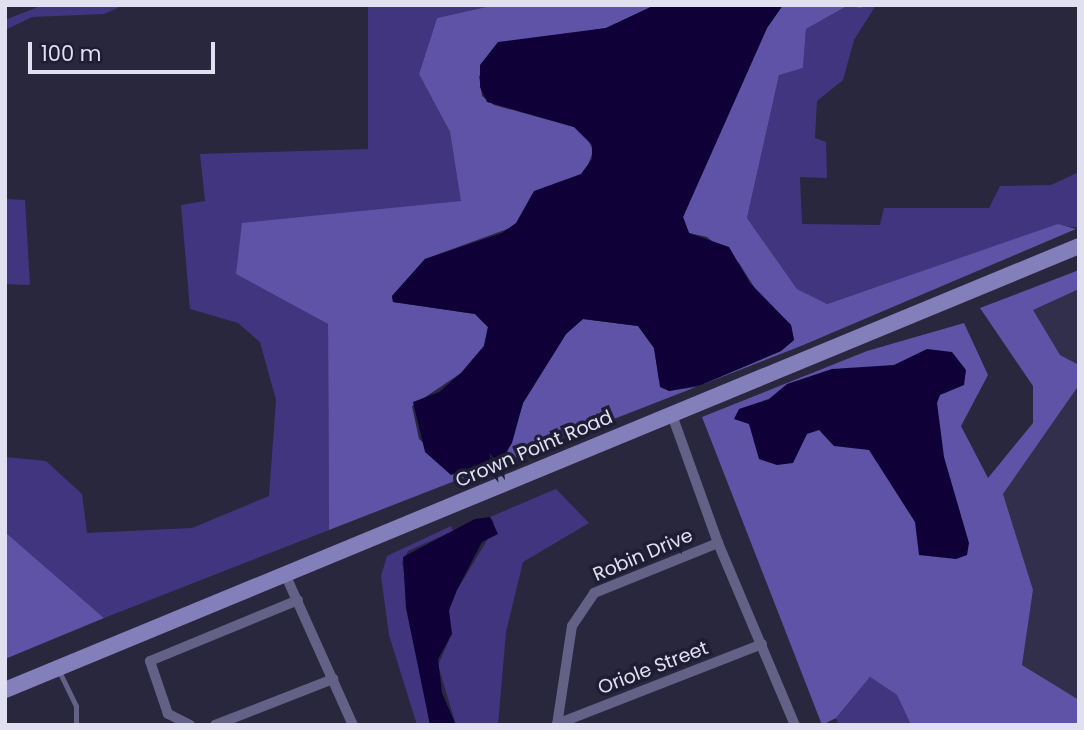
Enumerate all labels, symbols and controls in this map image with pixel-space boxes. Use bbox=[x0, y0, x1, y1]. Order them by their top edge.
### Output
scale bar bbox=[32, 28, 219, 72]
text: 100 m bbox=[41, 39, 101, 68]
street label: Crown Point Road bbox=[452, 406, 616, 492]
street label: Robin Drive bbox=[590, 524, 696, 586]
street label: Oriole Street bbox=[595, 637, 711, 699]

